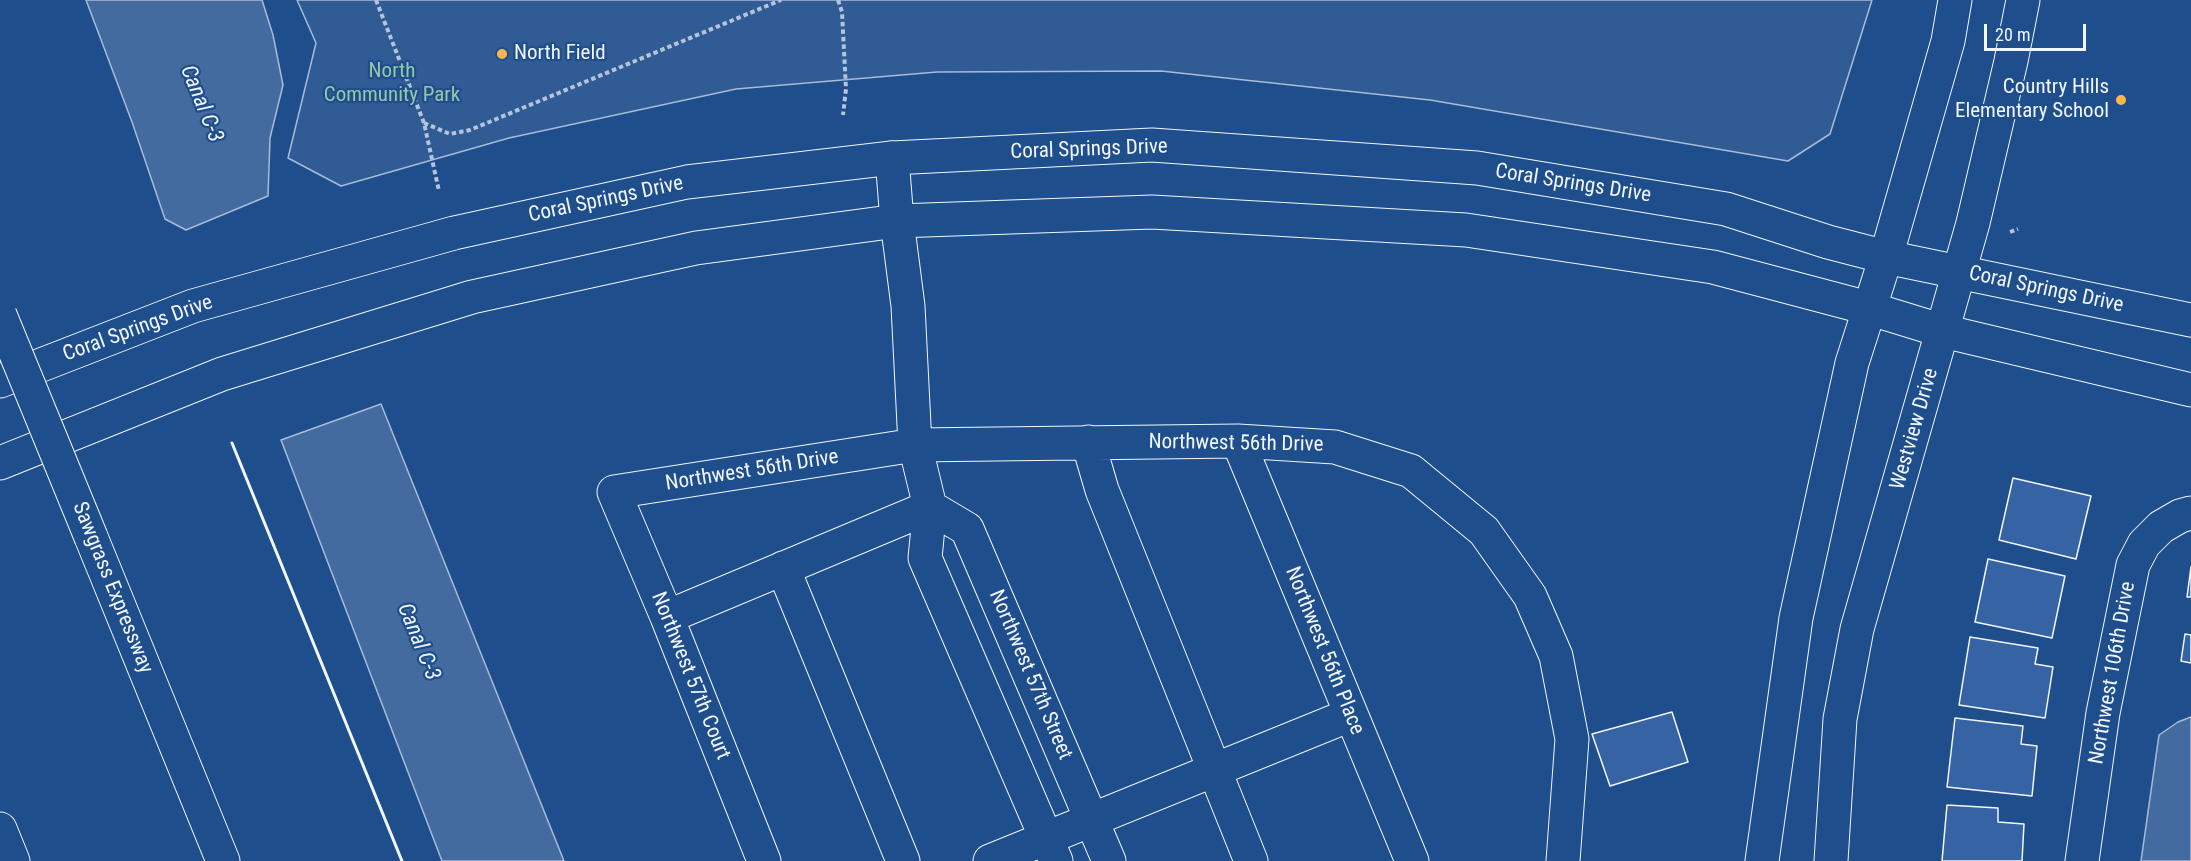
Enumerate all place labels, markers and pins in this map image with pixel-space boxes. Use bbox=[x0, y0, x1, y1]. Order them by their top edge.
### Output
place label: North Field bbox=[514, 41, 606, 67]
marker: North Field bbox=[495, 47, 509, 61]
place label: Country Hills Elementary School bbox=[1955, 75, 2109, 125]
marker: Country Hills Elementary School bbox=[2114, 93, 2128, 107]

